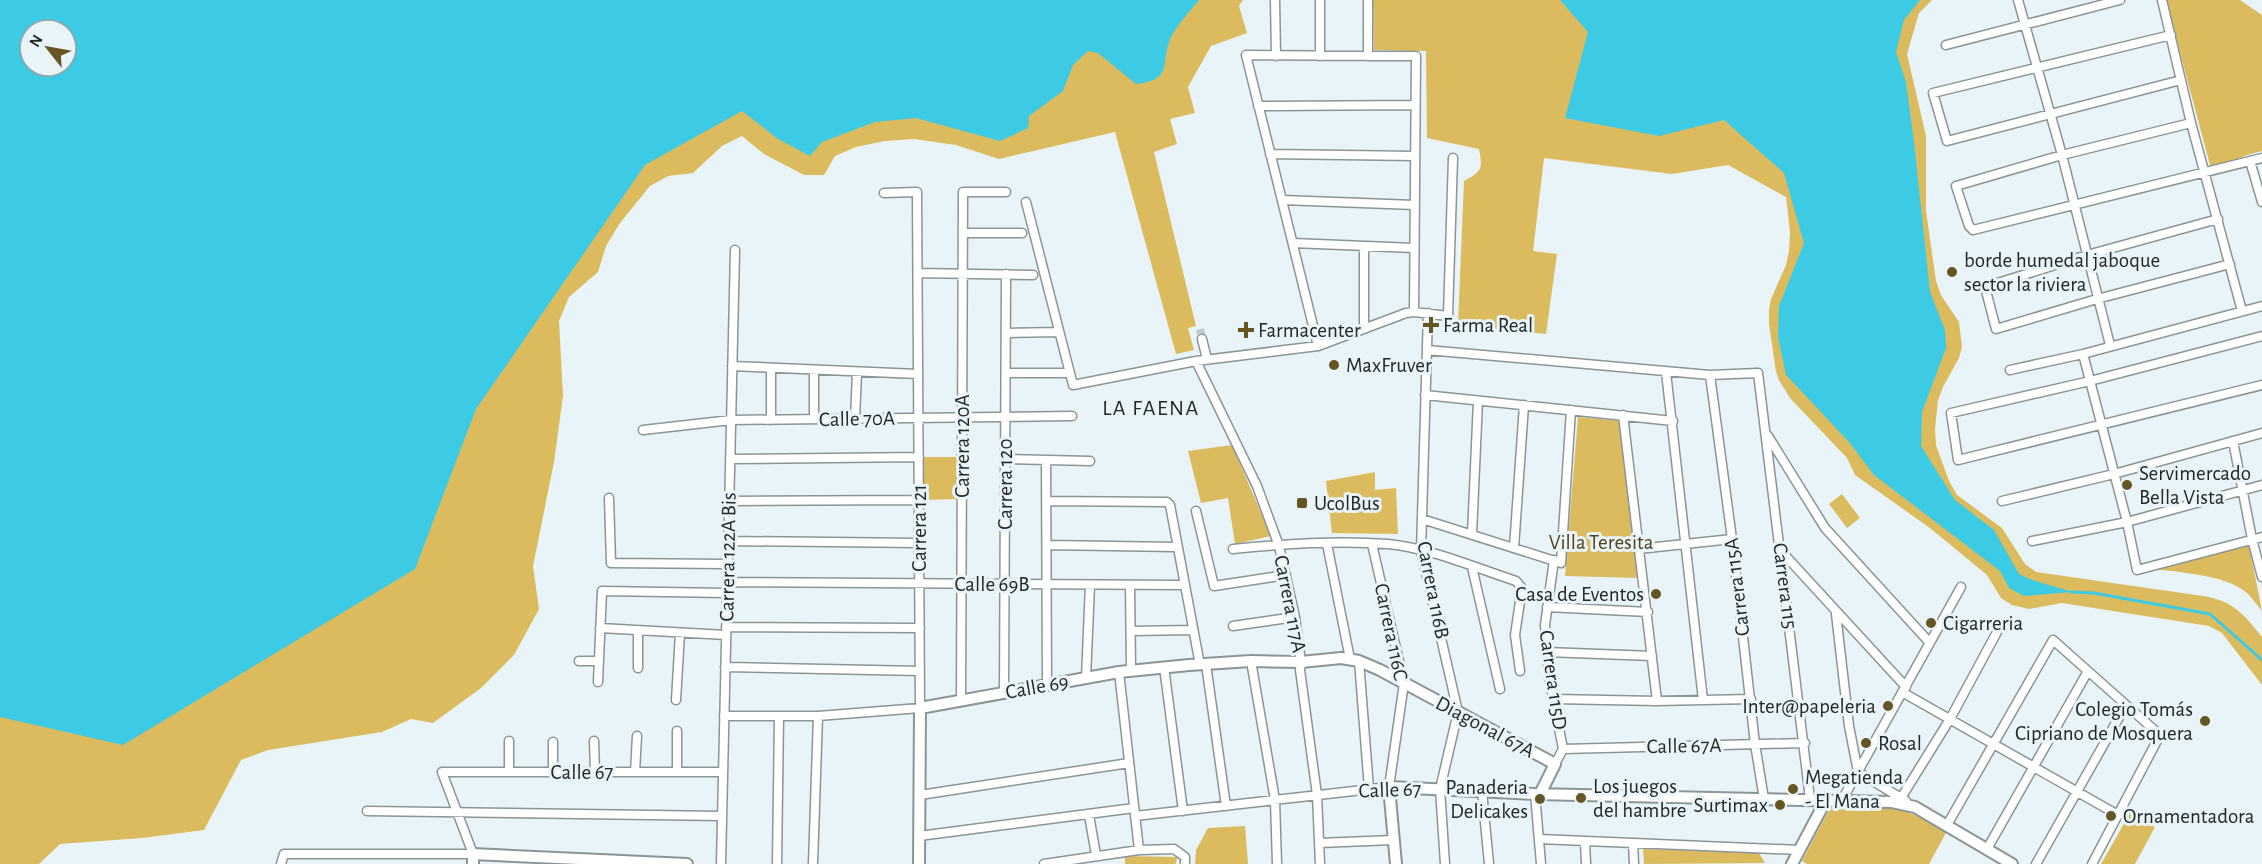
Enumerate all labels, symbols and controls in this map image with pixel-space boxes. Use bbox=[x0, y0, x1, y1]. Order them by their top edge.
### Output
north arrow bbox=[18, 18, 78, 78]
text: N bbox=[26, 32, 46, 50]
place label: borde humedal jaboque sector la riviera bbox=[1964, 250, 2160, 295]
marker: borde humedal jaboque sector la riviera bbox=[1945, 265, 1959, 279]
place label: Farma Real bbox=[1443, 315, 1533, 336]
marker: Farma Real bbox=[1424, 318, 1438, 332]
place label: Farmacenter bbox=[1258, 320, 1361, 341]
marker: Farmacenter bbox=[1239, 323, 1253, 337]
place label: MaxFruver bbox=[1346, 355, 1432, 376]
marker: MaxFruver bbox=[1327, 358, 1341, 372]
street label: Carrera 120A bbox=[952, 394, 973, 498]
district label: LA FAENA bbox=[1102, 397, 1200, 419]
street label: Calle 70A bbox=[819, 408, 895, 430]
street label: Carrera 120 bbox=[995, 438, 1016, 530]
place label: Servimercado Bella Vista bbox=[2139, 463, 2251, 508]
marker: Servimercado Bella Vista bbox=[2120, 478, 2134, 492]
street label: Carrera 121 bbox=[909, 484, 930, 572]
street label: Carrera 122A Bis bbox=[716, 492, 740, 622]
place label: UcolBus bbox=[1314, 493, 1380, 514]
marker: UcolBus bbox=[1295, 496, 1309, 510]
park label: Villa Teresita bbox=[1549, 532, 1654, 553]
street label: Carrera 115A bbox=[1721, 537, 1753, 637]
street label: Carrera 116B bbox=[1413, 539, 1453, 641]
street label: Carrera 115 bbox=[1769, 542, 1801, 630]
street label: Carrera 117A bbox=[1270, 554, 1310, 654]
street label: Calle 69B bbox=[954, 574, 1030, 595]
street label: Carrera 116C bbox=[1370, 582, 1412, 682]
place label: Casa de Eventos bbox=[1515, 584, 1644, 605]
marker: Casa de Eventos bbox=[1649, 587, 1663, 601]
place label: Cigarreria bbox=[1943, 613, 2024, 634]
marker: Cigarreria bbox=[1924, 616, 1938, 630]
street label: Carrera 115D bbox=[1536, 629, 1570, 731]
street label: Calle 69 bbox=[1004, 671, 1070, 703]
street label: Diagonal 67A bbox=[1432, 692, 1538, 762]
place label: Inter@papeleria bbox=[1742, 696, 1876, 717]
marker: Inter@papeleria bbox=[1881, 699, 1895, 713]
place label: Colegio Tomás Cipriano de Mosquera bbox=[2015, 699, 2193, 744]
marker: Colegio Tomás Cipriano de Mosquera bbox=[2198, 714, 2212, 728]
place label: Rosal bbox=[1878, 733, 1922, 754]
street label: Calle 67A bbox=[1646, 735, 1722, 757]
marker: Rosal bbox=[1859, 736, 1873, 750]
street label: Calle 67 bbox=[551, 762, 614, 783]
place label: Megatienda - El Mana bbox=[1805, 767, 1903, 812]
place label: Los juegos del hambre bbox=[1593, 776, 1686, 821]
place label: Panaderia Delicakes bbox=[1445, 777, 1528, 822]
street label: Calle 67 bbox=[1358, 778, 1422, 802]
marker: Megatienda - El Mana bbox=[1786, 782, 1800, 796]
marker: Los juegos del hambre bbox=[1574, 791, 1588, 805]
marker: Panaderia Delicakes bbox=[1533, 792, 1547, 806]
place label: Surtimax bbox=[1693, 795, 1768, 816]
marker: Surtimax bbox=[1773, 798, 1787, 812]
place label: Ornamentadora bbox=[2123, 806, 2255, 827]
marker: Ornamentadora bbox=[2104, 809, 2118, 823]

